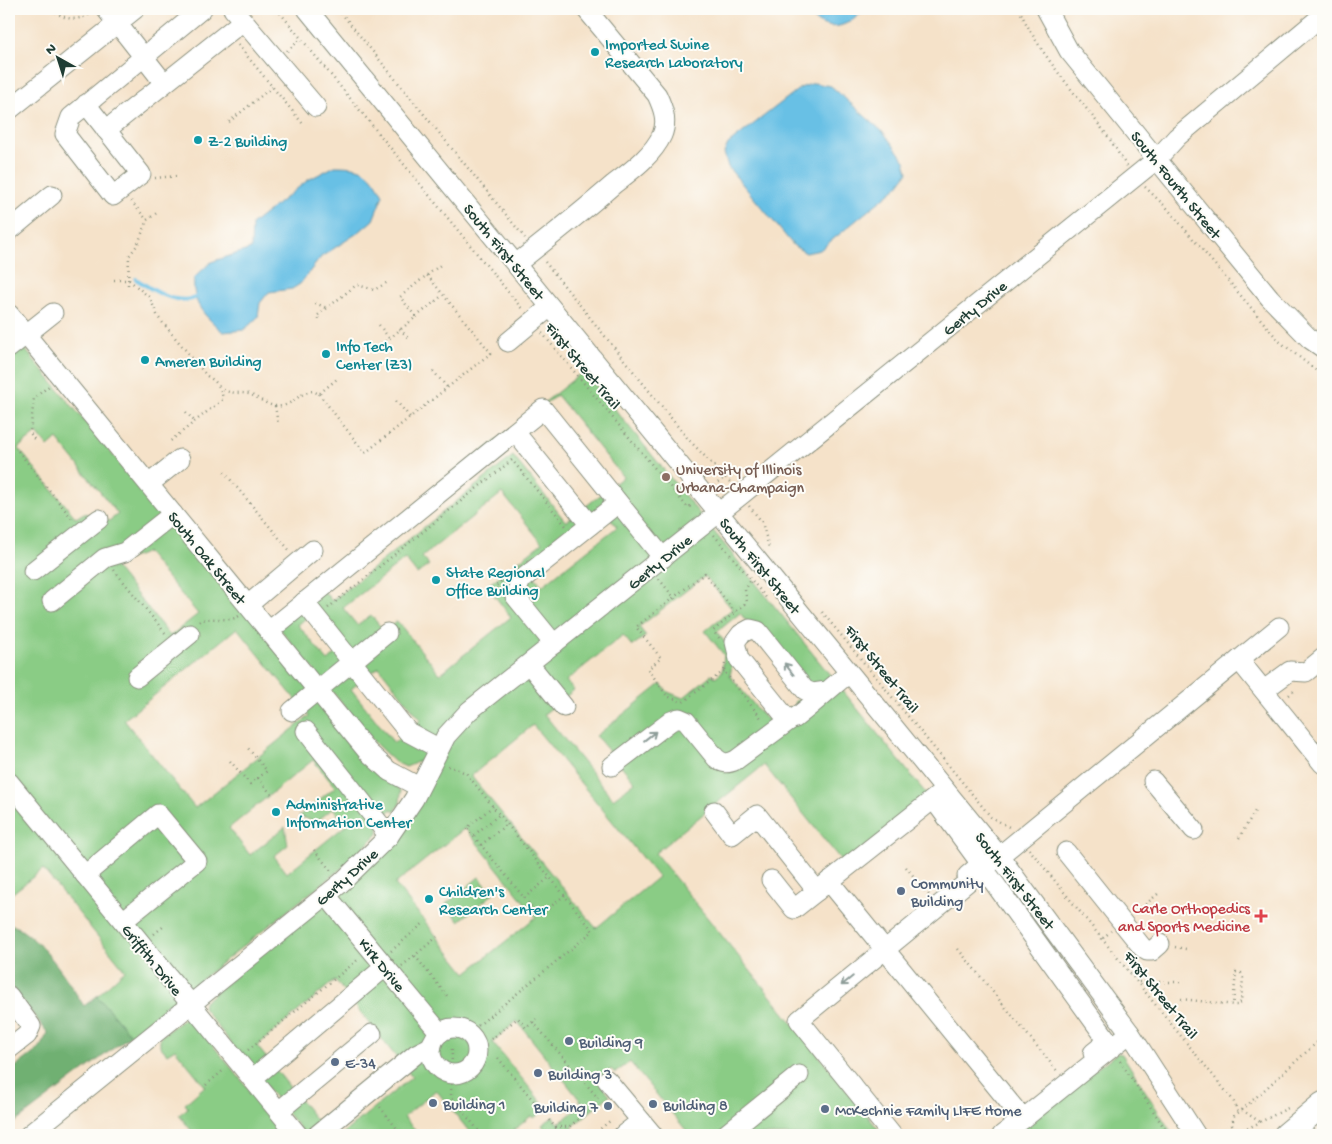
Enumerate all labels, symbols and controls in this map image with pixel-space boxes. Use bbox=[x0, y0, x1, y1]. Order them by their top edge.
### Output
north arrow bbox=[32, 32, 82, 82]
place label: Imported Swine Research Laboratory bbox=[605, 37, 743, 74]
text: N bbox=[42, 40, 60, 59]
marker: Imported Swine Research Laboratory bbox=[589, 46, 601, 58]
street label: South Fourth Street bbox=[1125, 128, 1225, 245]
marker: Z-2 Building bbox=[192, 134, 204, 146]
place label: Z-2 Building bbox=[208, 134, 287, 153]
street label: South First Street bbox=[458, 201, 548, 306]
street label: Gerty Drive bbox=[940, 278, 1013, 341]
street label: First Street Trail bbox=[539, 319, 623, 415]
place label: Info Tech Center (Z3) bbox=[336, 339, 413, 376]
marker: Info Tech Center (Z3) bbox=[320, 348, 332, 360]
marker: Ameren Building bbox=[139, 354, 151, 366]
place label: Ameren Building bbox=[155, 354, 262, 373]
place label: University of Illinois Urbana-Champaign bbox=[676, 462, 805, 499]
marker: University of Illinois Urbana-Champaign bbox=[660, 471, 672, 483]
street label: South Oak Street bbox=[162, 509, 250, 611]
street label: South First Street bbox=[714, 515, 804, 620]
street label: Gerty Drive bbox=[625, 532, 698, 595]
place label: State Regional Office Building bbox=[446, 565, 545, 602]
marker: State Regional Office Building bbox=[430, 574, 442, 586]
street label: First Street Trail bbox=[838, 622, 922, 718]
one-way arrow bbox=[783, 663, 794, 676]
one-way arrow bbox=[643, 731, 656, 742]
place label: Administrative Information Center bbox=[286, 797, 413, 834]
marker: Administrative Information Center bbox=[270, 806, 282, 818]
street label: South First Street bbox=[969, 830, 1058, 936]
street label: Gerty Drive bbox=[313, 845, 384, 911]
place label: Community Building bbox=[910, 876, 984, 913]
place label: Children's Research Center bbox=[439, 884, 548, 921]
marker: Community Building bbox=[895, 885, 907, 897]
marker: Children's Research Center bbox=[423, 893, 435, 905]
place label: Carle Orthopedics and Sports Medicine bbox=[1118, 901, 1251, 938]
marker: Carle Orthopedics and Sports Medicine bbox=[1254, 909, 1268, 923]
street label: Griffith Drive bbox=[116, 922, 185, 1001]
street label: Kirk Drive bbox=[353, 935, 408, 998]
street label: First Street Trail bbox=[1117, 948, 1201, 1044]
one-way arrow bbox=[841, 975, 854, 986]
marker: Building 9 bbox=[563, 1035, 575, 1047]
place label: Building 9 bbox=[578, 1035, 643, 1054]
marker: E-34 bbox=[329, 1056, 341, 1068]
place label: E-34 bbox=[345, 1056, 376, 1075]
marker: Building 3 bbox=[532, 1067, 544, 1079]
place label: Building 3 bbox=[547, 1067, 612, 1086]
marker: Building 1 bbox=[427, 1097, 439, 1109]
place label: Building 1 bbox=[442, 1097, 505, 1116]
marker: Building 8 bbox=[647, 1098, 659, 1110]
place label: Building 8 bbox=[662, 1098, 728, 1117]
place label: Building 7 bbox=[533, 1100, 599, 1119]
marker: Building 7 bbox=[602, 1100, 614, 1112]
marker: McKechnie Family LIFE Home bbox=[819, 1103, 831, 1115]
place label: McKechnie Family LIFE Home bbox=[835, 1103, 1022, 1122]

